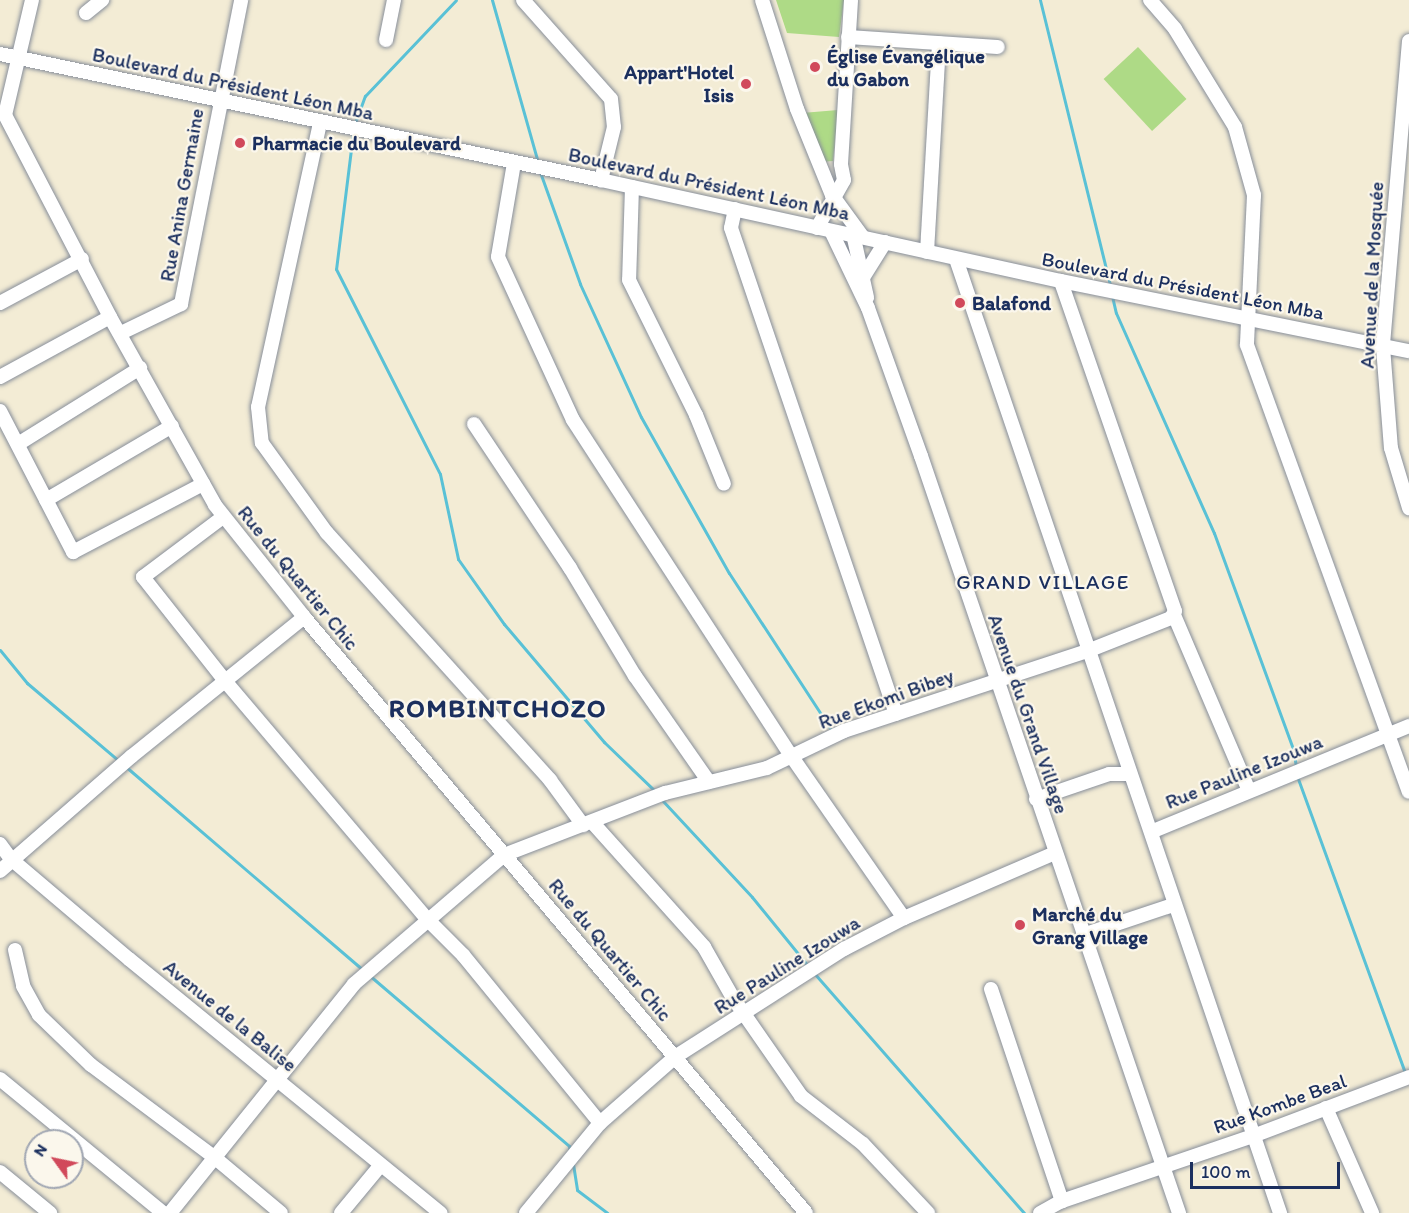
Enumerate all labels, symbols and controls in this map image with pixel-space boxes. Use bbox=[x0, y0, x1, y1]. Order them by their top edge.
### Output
street label: Boulevard du Président Léon Mba bbox=[90, 42, 376, 126]
place label: Église Évangélique du Gabon bbox=[827, 44, 985, 91]
place label: Appart'Hotel Isis bbox=[624, 60, 734, 107]
marker: Église Évangélique du Gabon bbox=[808, 60, 822, 74]
marker: Appart'Hotel Isis bbox=[739, 77, 753, 91]
street label: Rue Anina Germaine bbox=[155, 107, 209, 283]
place label: Pharmacie du Boulevard bbox=[252, 131, 462, 155]
marker: Pharmacie du Boulevard bbox=[233, 136, 247, 150]
street label: Boulevard du Président Léon Mba bbox=[566, 142, 852, 226]
street label: Avenue de la Mosquée bbox=[1355, 181, 1389, 369]
street label: Boulevard du Président Léon Mba bbox=[1039, 247, 1327, 325]
place label: Balafond bbox=[972, 291, 1051, 315]
marker: Balafond bbox=[953, 296, 967, 310]
street label: Rue du Quartier Chic bbox=[232, 501, 364, 655]
district label: GRAND VILLAGE bbox=[956, 569, 1130, 595]
street label: Avenue du Grand Village bbox=[983, 611, 1073, 817]
street label: Rue Ekomi Bibey bbox=[815, 664, 957, 734]
district label: ROMBINTCHOZO bbox=[390, 693, 606, 725]
street label: Rue Pauline Izouwa bbox=[1162, 730, 1326, 814]
street label: Rue du Quartier Chic bbox=[543, 874, 677, 1026]
place label: Marché du Grang Village bbox=[1032, 902, 1148, 949]
street label: Rue Pauline Izouwa bbox=[710, 911, 864, 1019]
marker: Marché du Grang Village bbox=[1013, 918, 1027, 932]
street label: Avenue de la Balise bbox=[158, 955, 302, 1077]
street label: Rue Kombe Beal bbox=[1210, 1069, 1350, 1139]
north arrow bbox=[24, 1129, 84, 1189]
text: N bbox=[29, 1140, 51, 1160]
scale bar bbox=[1193, 1150, 1343, 1188]
text: 100 m bbox=[1201, 1161, 1251, 1183]

